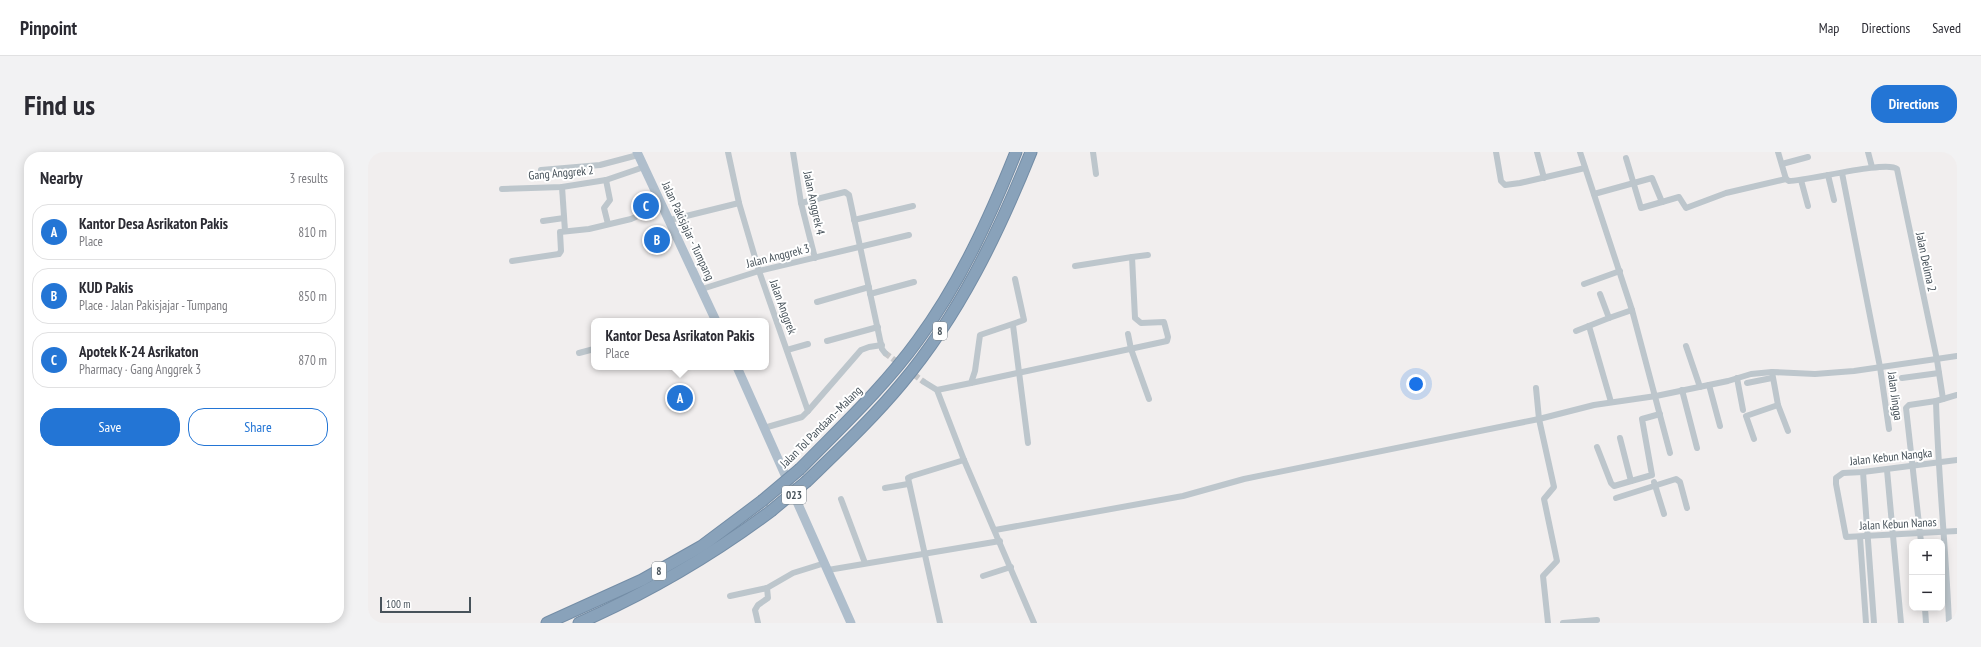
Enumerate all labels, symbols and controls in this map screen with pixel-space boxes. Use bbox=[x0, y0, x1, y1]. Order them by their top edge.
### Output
text: Pinpoint bbox=[20, 16, 77, 40]
text: Map bbox=[1819, 19, 1839, 37]
text: Directions bbox=[1861, 19, 1910, 37]
text: Saved bbox=[1932, 19, 1961, 37]
button: Directions bbox=[1871, 85, 1957, 123]
text: Find us bbox=[24, 86, 95, 123]
street label: Gang Anggrek 2 bbox=[528, 162, 594, 183]
text: Nearby bbox=[40, 167, 83, 189]
street label: Jalan Anggrek 4 bbox=[800, 169, 829, 237]
text: 3 results bbox=[289, 170, 328, 187]
street label: Jalan Pakisjajar - Tumpang bbox=[659, 178, 718, 283]
pin: C bbox=[633, 191, 659, 221]
text: Kantor Desa Asrikaton Pakis bbox=[79, 214, 228, 233]
text: A bbox=[51, 224, 57, 241]
text: 810 m bbox=[298, 224, 327, 241]
pin: B bbox=[644, 225, 670, 255]
street label: Jalan Delima 2 bbox=[1913, 230, 1940, 293]
text: Place bbox=[79, 233, 103, 250]
street label: Jalan Anggrek 3 bbox=[744, 240, 811, 271]
street label: Jalan Anggrek bbox=[766, 277, 800, 336]
text: KUD Pakis bbox=[79, 278, 133, 297]
text: B bbox=[51, 288, 57, 305]
text: 850 m bbox=[298, 288, 327, 305]
text: Place · Jalan Pakisjajar - Tumpang bbox=[79, 297, 228, 314]
popup bbox=[591, 318, 769, 370]
road number: 8 bbox=[933, 322, 947, 340]
text: Kantor Desa Asrikaton Pakis bbox=[605, 326, 755, 345]
text: Apotek K-24 Asrikaton bbox=[79, 342, 198, 361]
text: Place bbox=[605, 345, 629, 362]
text: C bbox=[51, 352, 57, 369]
text: 870 m bbox=[298, 352, 327, 369]
text: Pharmacy · Gang Anggrek 3 bbox=[79, 361, 201, 378]
street label: Jalan Jingga bbox=[1885, 370, 1906, 421]
your location bbox=[1406, 374, 1426, 394]
pin: A bbox=[667, 383, 693, 413]
street label: Jalan Tol Pandaan–Malang bbox=[776, 383, 865, 471]
button: Save bbox=[40, 408, 180, 446]
button: Share bbox=[188, 408, 328, 446]
street label: Jalan Kebun Nangka bbox=[1848, 445, 1933, 468]
road number: 023 bbox=[782, 486, 806, 504]
street label: Jalan Kebun Nanas bbox=[1858, 514, 1937, 533]
map controls bbox=[1909, 539, 1945, 611]
button: + bbox=[1909, 539, 1945, 575]
road number: 8 bbox=[652, 562, 666, 580]
button: − bbox=[1909, 575, 1945, 611]
scale bar bbox=[380, 595, 471, 614]
text: 100 m bbox=[386, 597, 410, 611]

